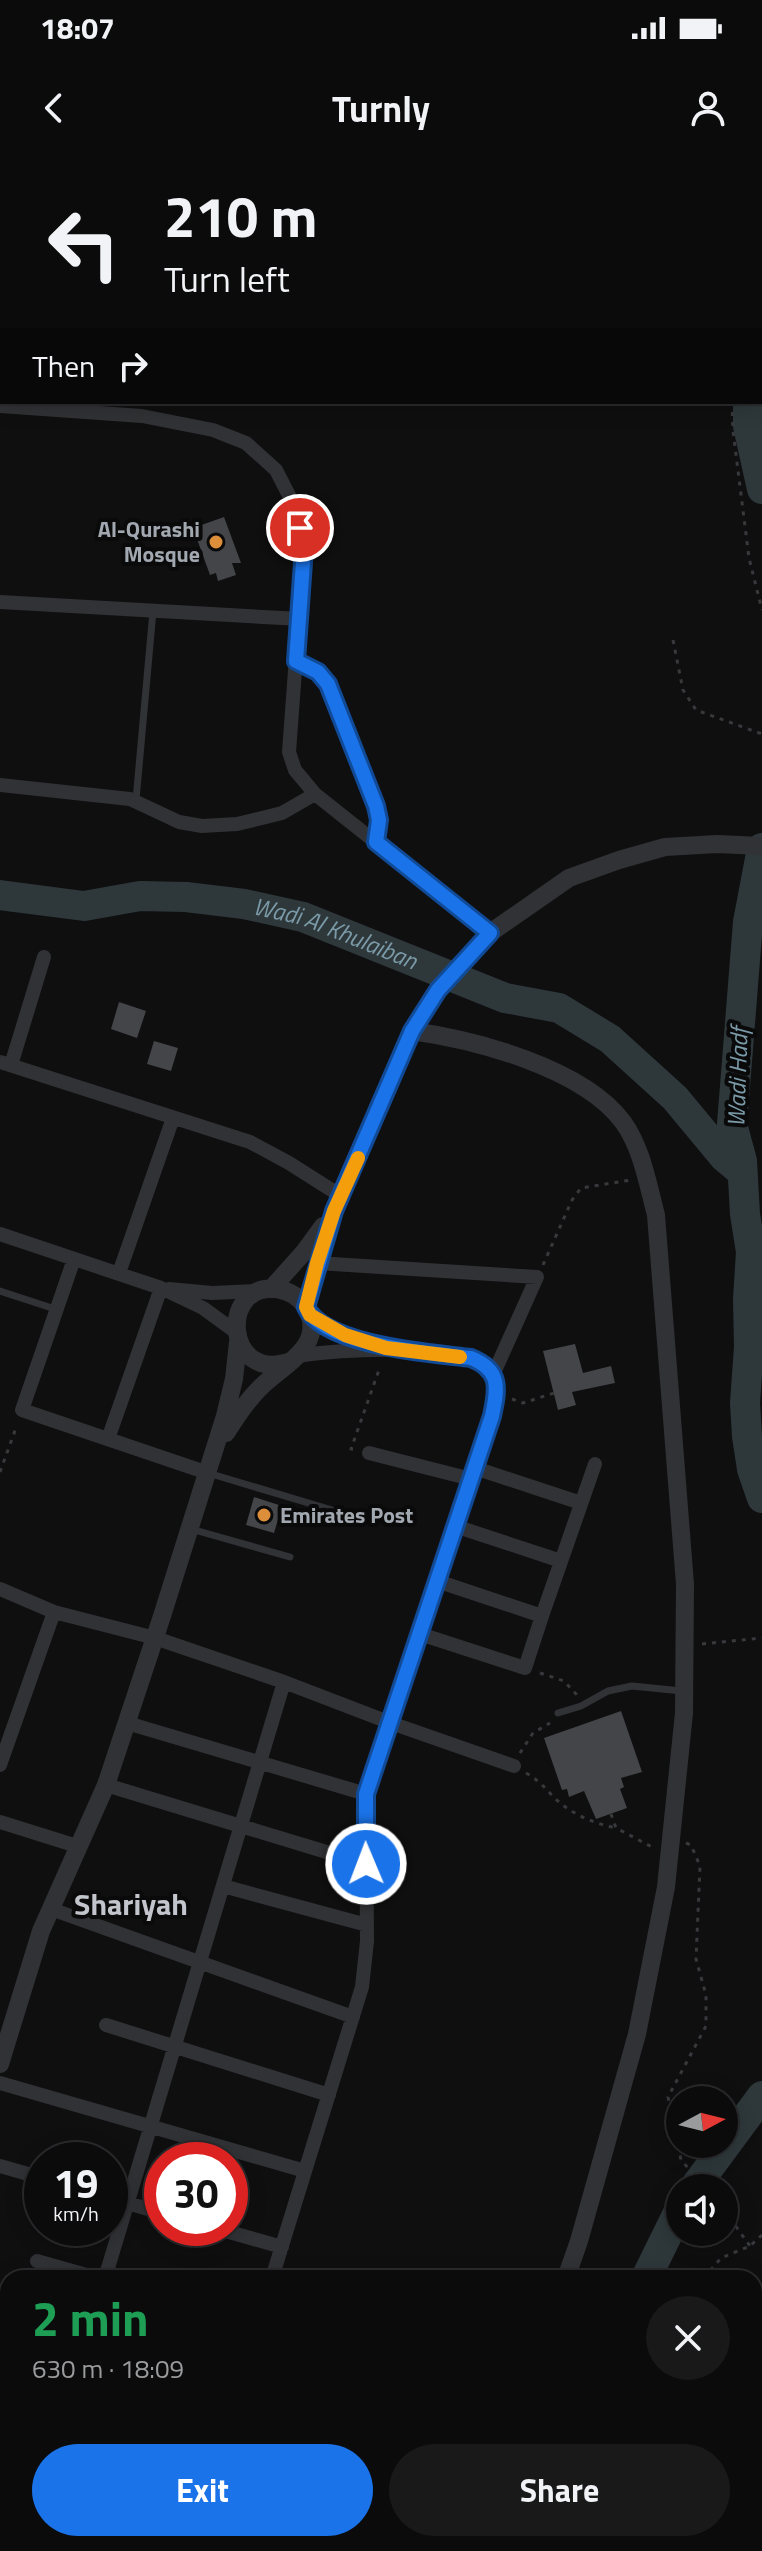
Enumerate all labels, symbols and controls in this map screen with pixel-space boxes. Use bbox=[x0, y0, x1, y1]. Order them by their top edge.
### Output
text: 18:07 bbox=[40, 5, 115, 51]
text: Turnly bbox=[332, 81, 430, 136]
icon: back bbox=[32, 86, 76, 130]
icon: person bbox=[686, 86, 730, 130]
text: 210 m bbox=[164, 174, 317, 259]
icon: left bbox=[32, 192, 136, 296]
text: Turn left bbox=[164, 251, 290, 306]
text: Then bbox=[32, 343, 95, 389]
icon: right bbox=[111, 344, 155, 388]
pin bbox=[266, 494, 334, 562]
icon: arrive bbox=[278, 506, 322, 550]
place label: Al-Qurashi Mosque bbox=[98, 512, 200, 571]
marker: Al-Qurashi Mosque bbox=[207, 533, 225, 551]
water label: Wadi Al Khulaiban bbox=[250, 888, 424, 978]
water label: Wadi Hadf bbox=[717, 1022, 757, 1128]
place label: Emirates Post bbox=[280, 1498, 413, 1532]
marker: Emirates Post bbox=[255, 1506, 273, 1524]
position arrow bbox=[324, 1822, 408, 1906]
district label: Shariyah bbox=[74, 1881, 188, 1927]
north arrow bbox=[666, 2086, 738, 2158]
map controls bbox=[666, 2086, 738, 2246]
speed limit sign: 30 bbox=[144, 2142, 248, 2246]
text: 19 bbox=[54, 2153, 98, 2214]
button: sound bbox=[666, 2174, 738, 2246]
text: km/h bbox=[53, 2198, 99, 2229]
text: 2 min bbox=[32, 2282, 149, 2355]
button: close bbox=[646, 2296, 730, 2380]
text: 630 m · 18:09 bbox=[32, 2349, 184, 2388]
button: Exit bbox=[32, 2444, 373, 2536]
button: Share bbox=[389, 2444, 730, 2536]

